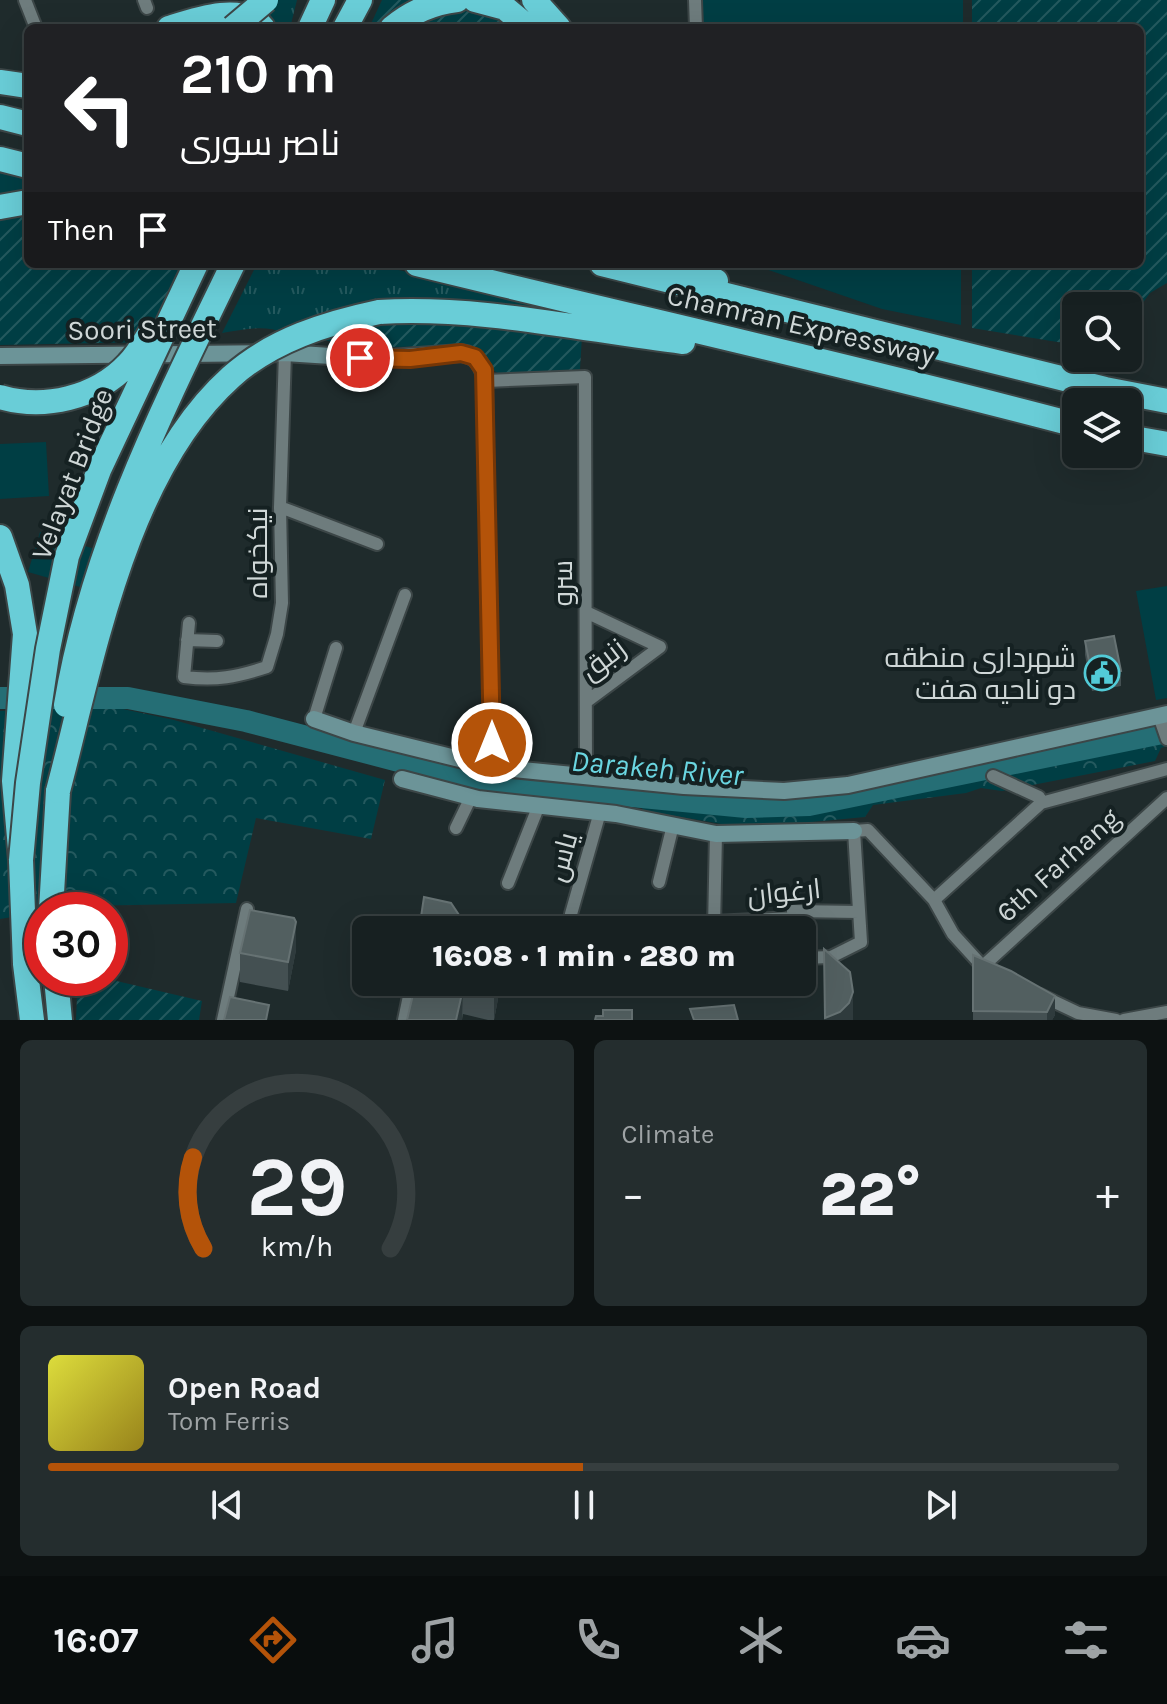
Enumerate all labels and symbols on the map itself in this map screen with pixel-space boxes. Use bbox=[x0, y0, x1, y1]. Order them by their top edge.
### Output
street label: Chamran Expressway bbox=[664, 278, 938, 372]
street label: Soori Street bbox=[67, 311, 217, 347]
pin bbox=[326, 324, 394, 392]
street label: Velayat Bridge bbox=[24, 384, 120, 564]
street label: نیکخواه bbox=[241, 507, 274, 599]
street label: سرو bbox=[546, 560, 579, 606]
street label: زنبق bbox=[574, 631, 632, 687]
place label: شهرداری منطقه دو ناحیه هفت bbox=[885, 641, 1076, 706]
public building icon: شهرداری منطقه دو ناحیه هفت bbox=[1083, 654, 1121, 692]
position arrow bbox=[450, 701, 534, 785]
water label: Darakeh River bbox=[569, 743, 746, 794]
street label: 6th Farhang bbox=[989, 801, 1127, 929]
street label: یاس bbox=[540, 828, 584, 885]
street label: ارغوان bbox=[746, 872, 822, 912]
speed limit sign: 30 bbox=[24, 892, 128, 996]

